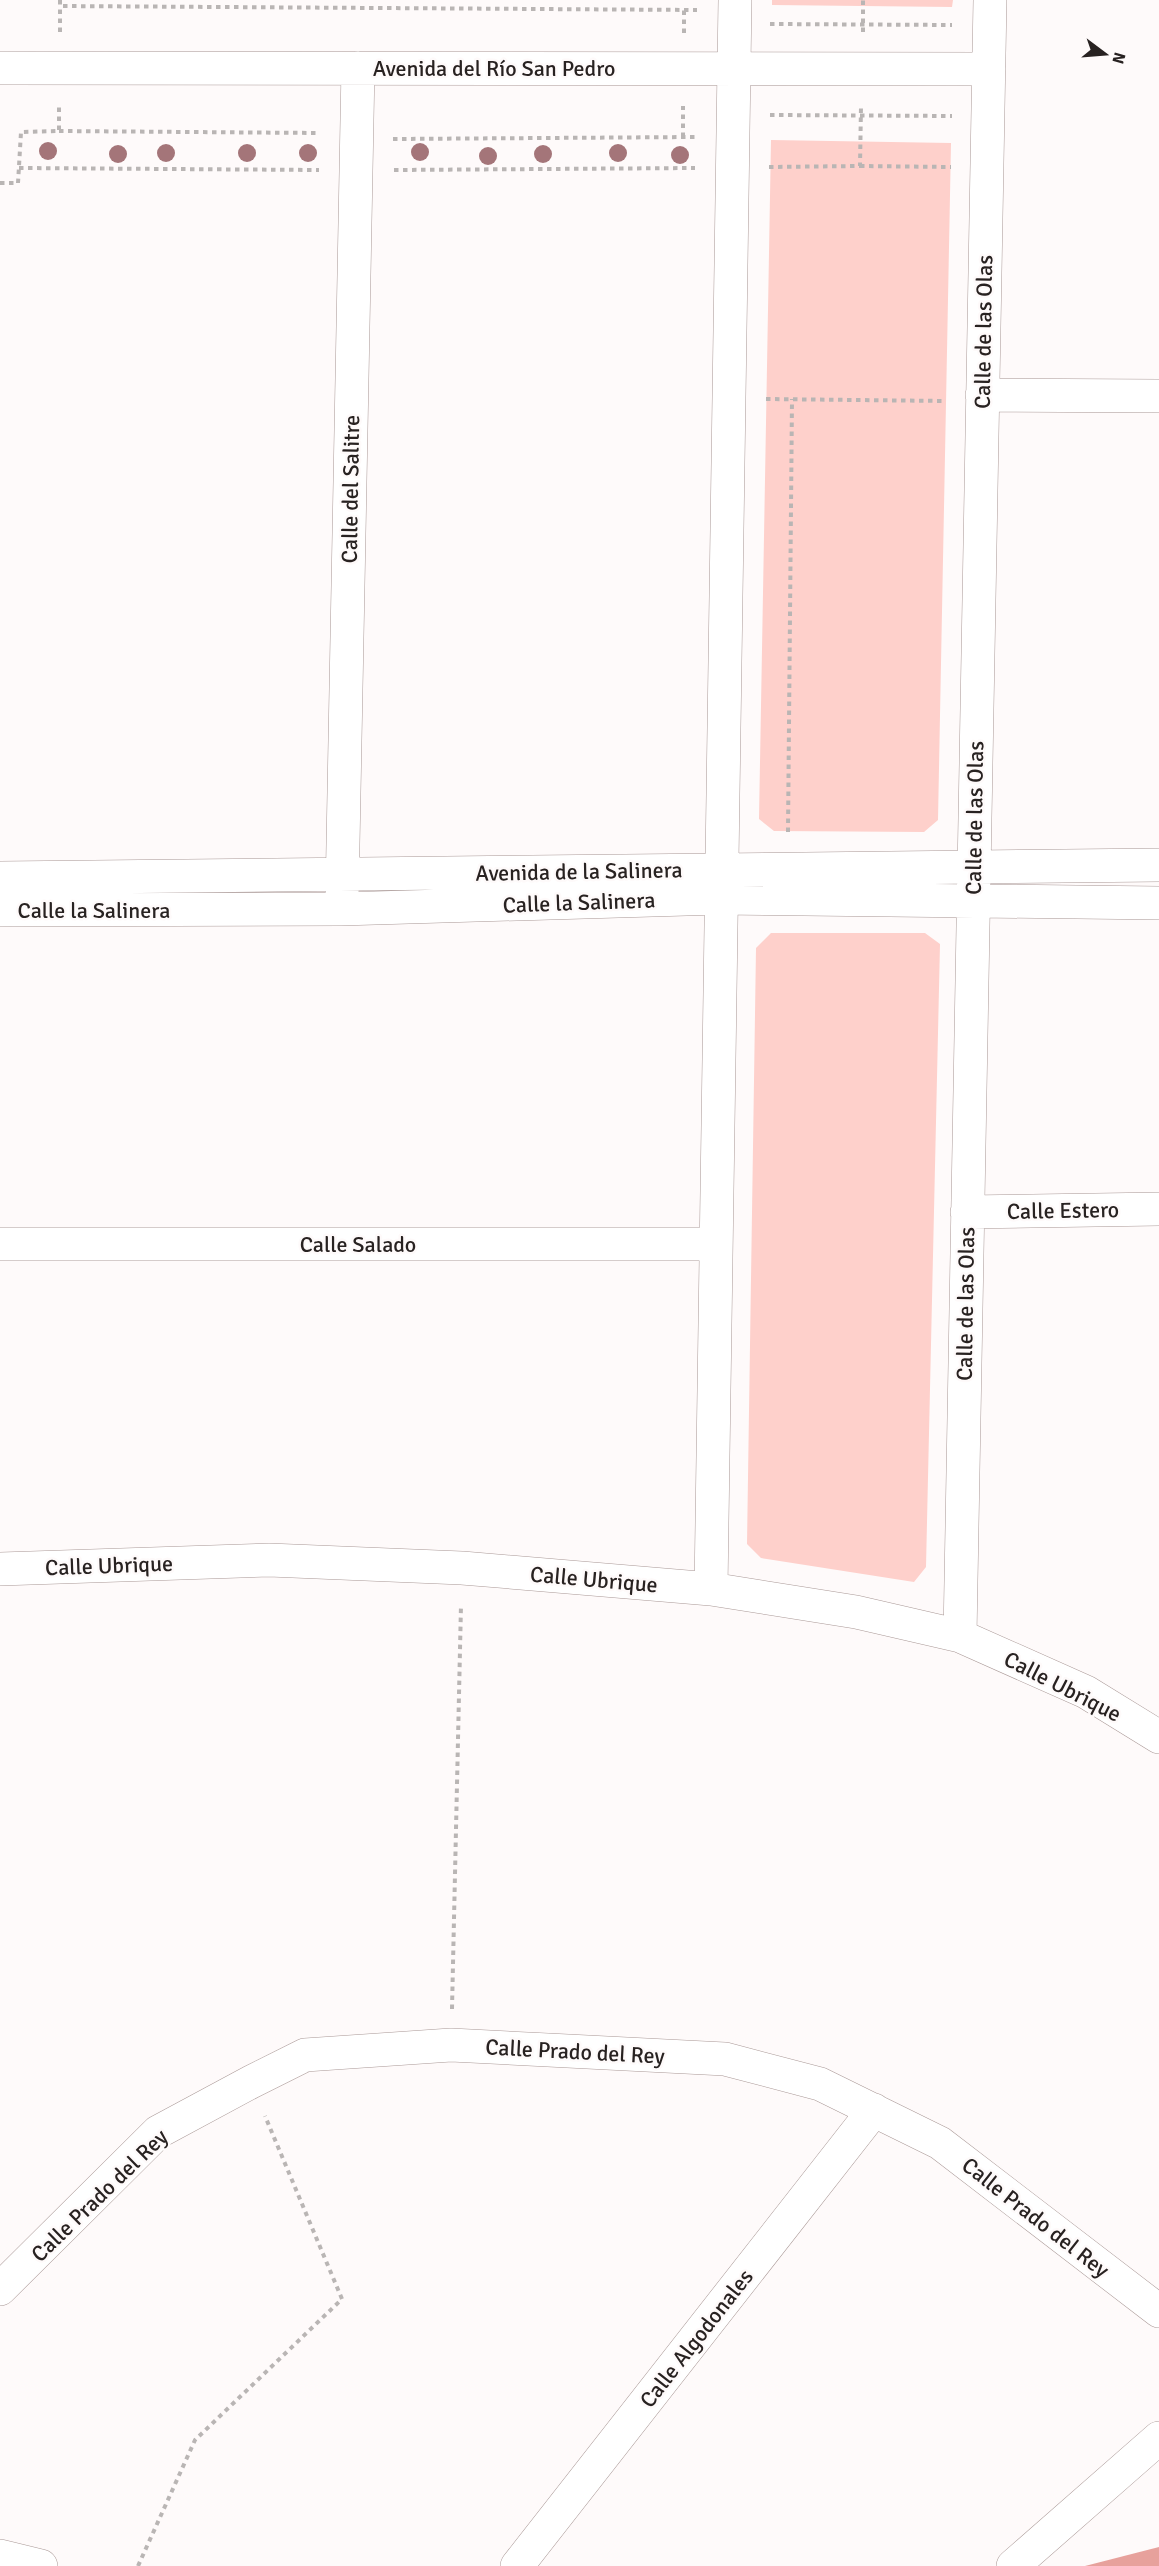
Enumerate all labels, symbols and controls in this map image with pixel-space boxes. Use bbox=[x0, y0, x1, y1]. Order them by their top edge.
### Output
north arrow bbox=[1075, 24, 1135, 84]
text: N bbox=[1107, 50, 1130, 66]
street label: Avenida del Río San Pedro bbox=[373, 55, 615, 82]
street label: Calle de las Olas bbox=[969, 255, 998, 409]
street label: Calle del Salitre bbox=[336, 415, 365, 564]
street label: Calle de las Olas bbox=[960, 741, 989, 895]
street label: Avenida de la Salinera bbox=[475, 856, 683, 887]
street label: Calle la Salinera bbox=[502, 886, 656, 919]
street label: Calle la Salinera bbox=[18, 897, 170, 924]
street label: Calle Estero bbox=[1007, 1196, 1119, 1225]
street label: Calle de las Olas bbox=[951, 1227, 980, 1381]
street label: Calle Salado bbox=[300, 1231, 416, 1258]
street label: Calle Ubrique bbox=[45, 1550, 173, 1581]
street label: Calle Ubrique bbox=[529, 1560, 659, 1599]
street label: Calle Ubrique bbox=[1000, 1645, 1126, 1728]
street label: Calle Prado del Rey bbox=[485, 2033, 666, 2070]
street label: Calle Prado del Rey bbox=[25, 2123, 174, 2267]
street label: Calle Prado del Rey bbox=[957, 2151, 1115, 2284]
street label: Calle Algodonales bbox=[634, 2264, 759, 2413]

